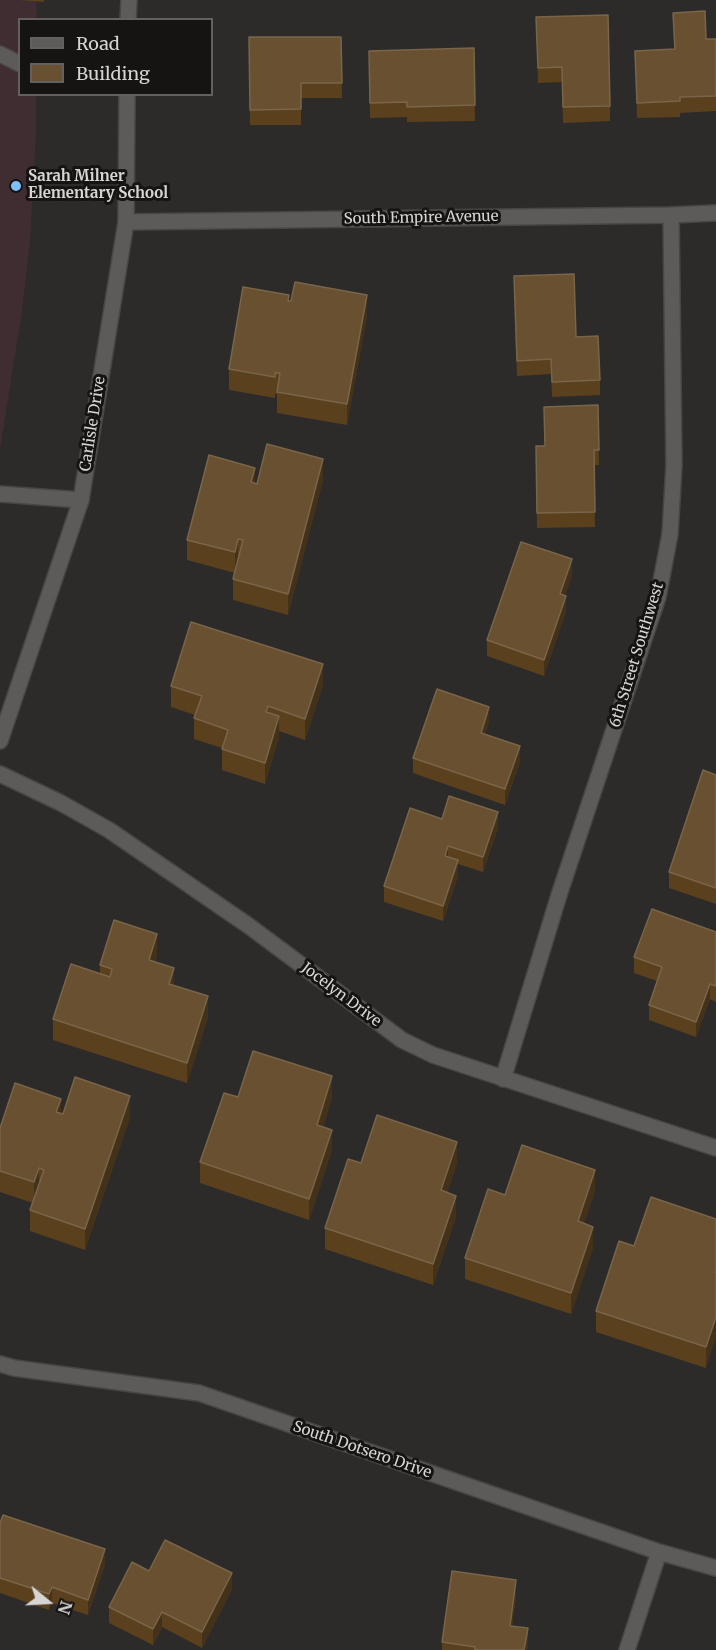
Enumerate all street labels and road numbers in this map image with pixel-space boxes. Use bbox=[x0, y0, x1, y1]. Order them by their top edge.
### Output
street label: South Empire Avenue bbox=[343, 208, 499, 228]
street label: Carlisle Drive bbox=[77, 375, 109, 473]
street label: 6th Street Southwest bbox=[606, 580, 668, 730]
street label: Jocelyn Drive bbox=[298, 959, 384, 1031]
street label: South Dotsero Drive bbox=[290, 1418, 434, 1482]

